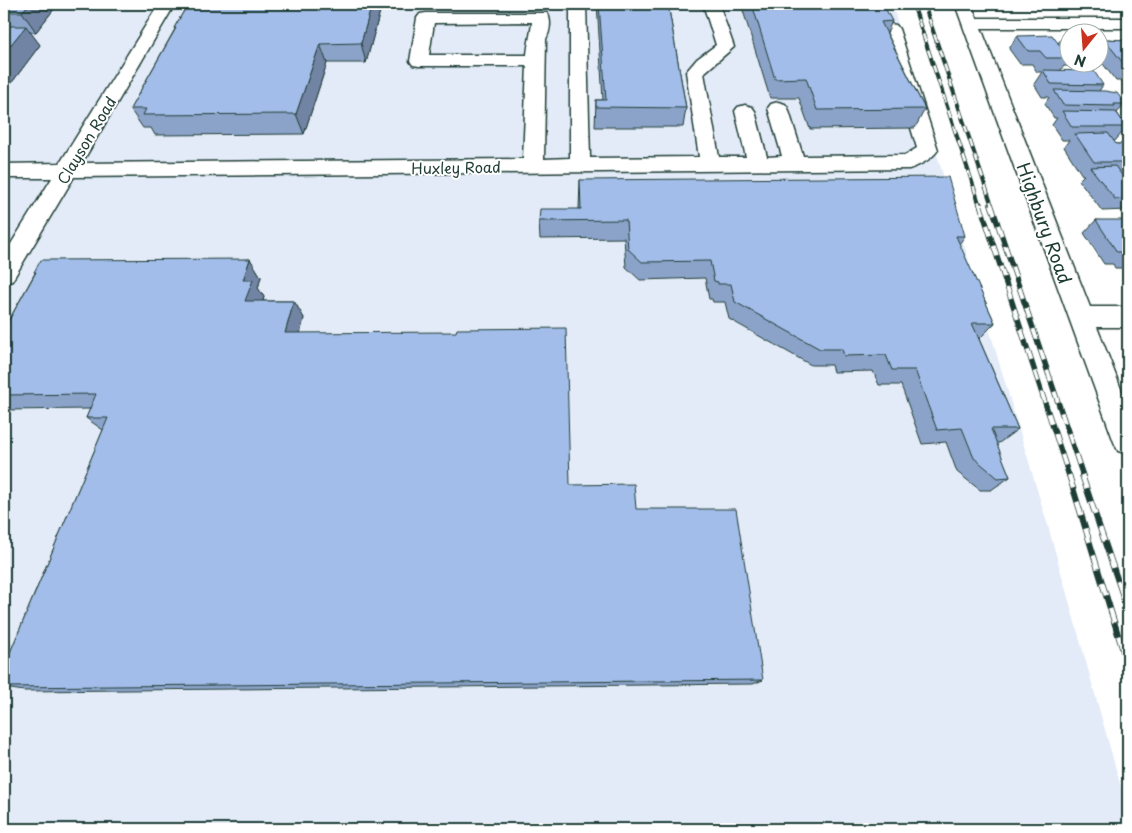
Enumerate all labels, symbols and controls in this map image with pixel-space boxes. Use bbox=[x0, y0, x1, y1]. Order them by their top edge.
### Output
north arrow bbox=[1060, 22, 1110, 72]
text: N bbox=[1072, 49, 1088, 73]
street label: Clayson Road bbox=[51, 92, 121, 188]
street label: Huxley Road bbox=[411, 155, 501, 179]
street label: Highbury Road bbox=[1011, 159, 1079, 287]

